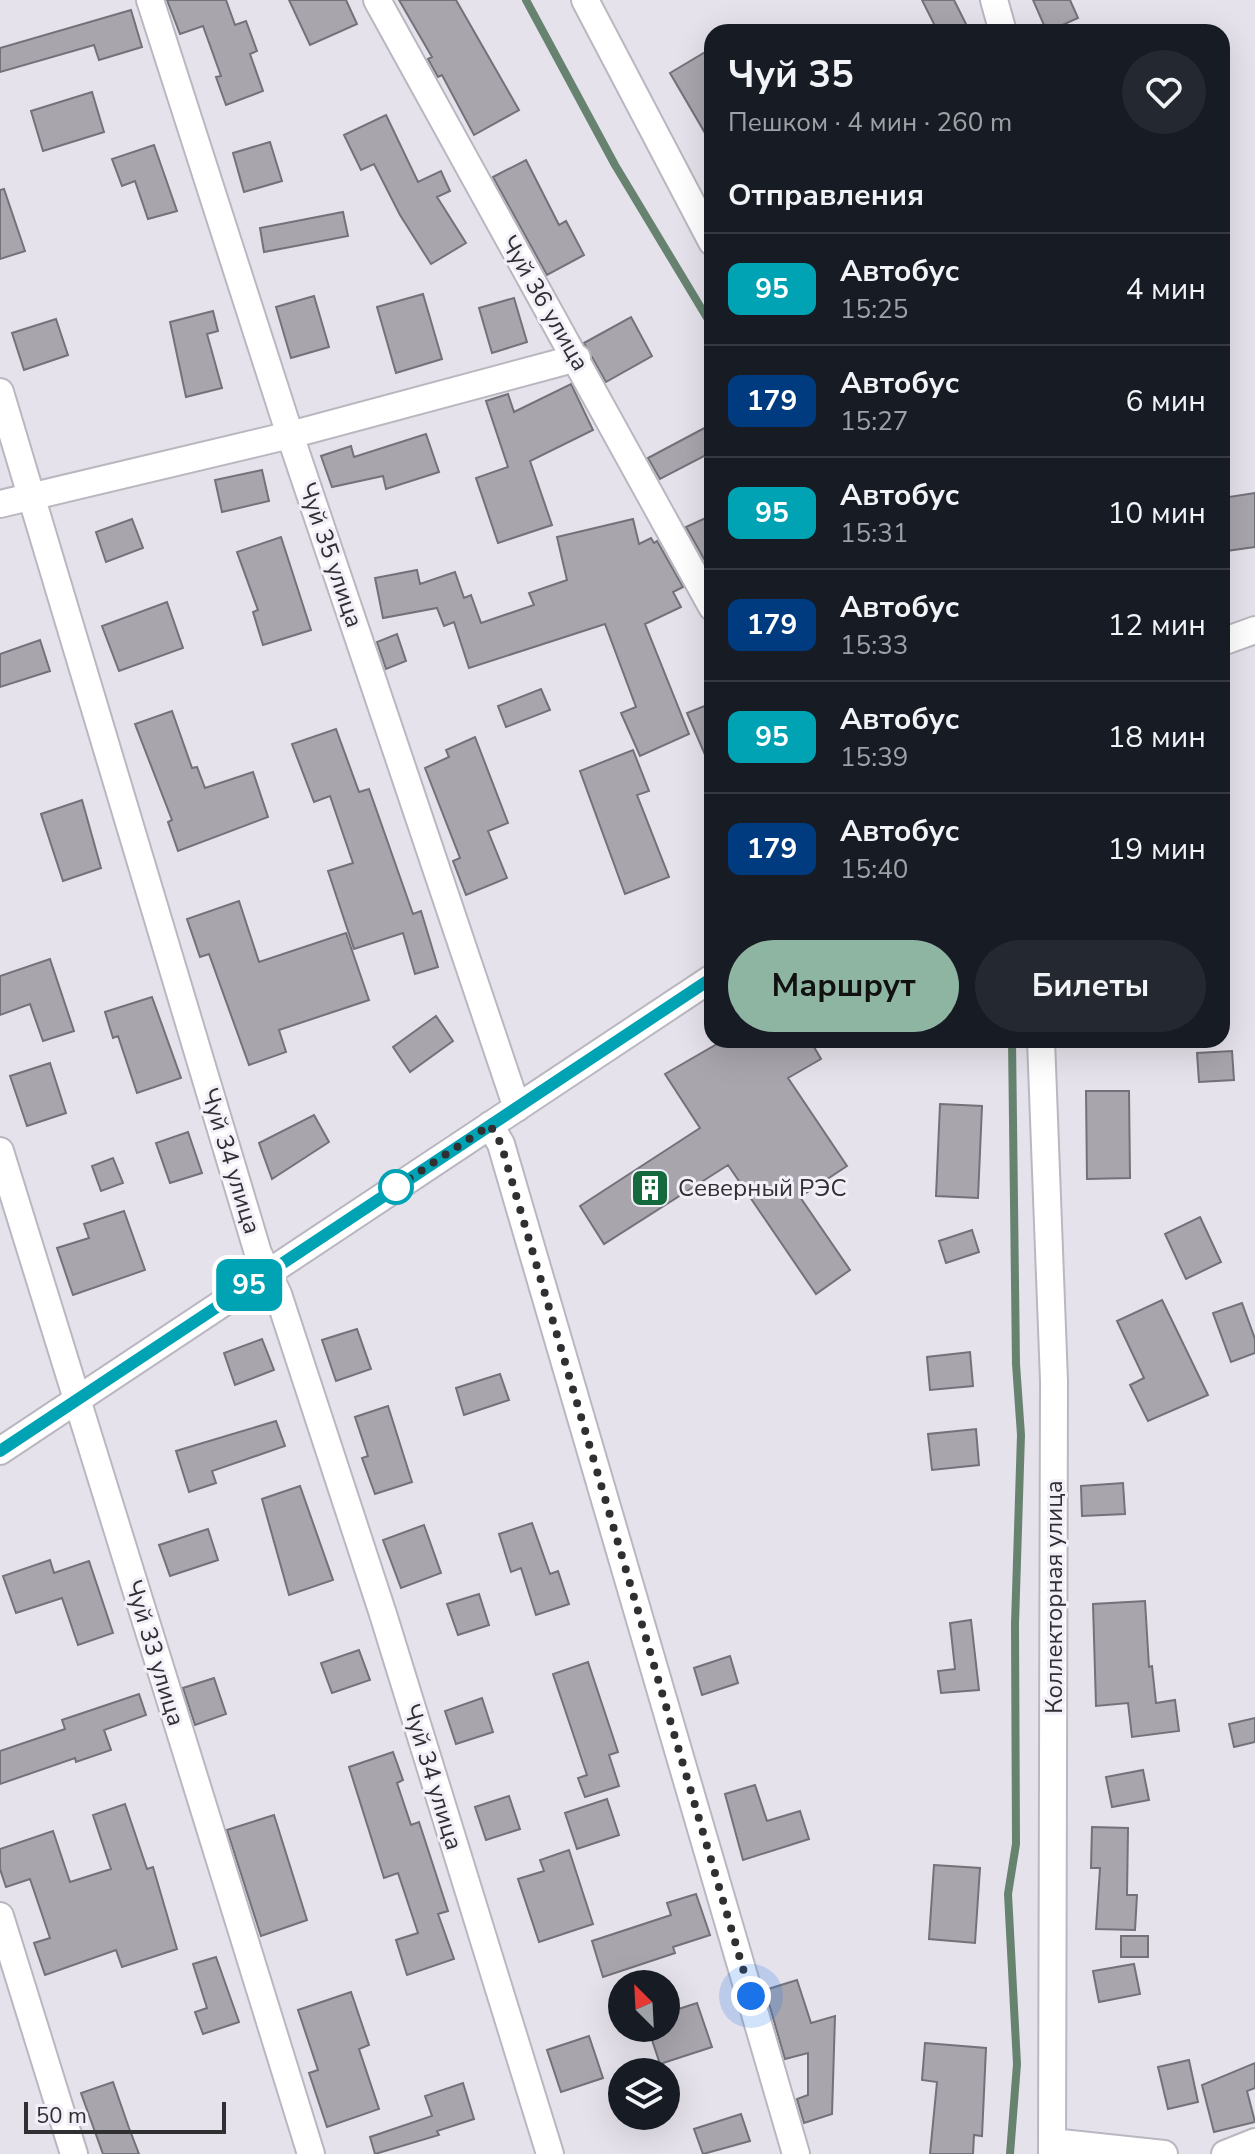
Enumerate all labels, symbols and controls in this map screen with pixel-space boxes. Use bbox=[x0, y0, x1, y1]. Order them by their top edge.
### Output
text: Чуй 35 bbox=[728, 49, 854, 100]
button: heart bbox=[1122, 50, 1206, 134]
text: Пешком · 4 мин · 260 m bbox=[728, 105, 1012, 140]
text: Отправления bbox=[728, 175, 924, 216]
street label: Чуй 36 улица bbox=[493, 230, 597, 376]
text: Автобус bbox=[840, 251, 959, 292]
text: 4 мин bbox=[1125, 269, 1206, 310]
text: 95 bbox=[755, 270, 789, 308]
text: 15:25 bbox=[840, 292, 908, 327]
text: Автобус bbox=[840, 363, 959, 404]
text: 6 мин bbox=[1125, 381, 1206, 422]
text: 179 bbox=[747, 382, 797, 420]
text: 15:27 bbox=[840, 404, 908, 439]
text: Автобус bbox=[840, 475, 959, 516]
street label: Чуй 35 улица bbox=[291, 478, 371, 632]
text: 10 мин bbox=[1107, 493, 1206, 534]
text: 95 bbox=[755, 494, 789, 532]
text: 15:31 bbox=[840, 516, 908, 551]
text: Автобус bbox=[840, 587, 959, 628]
text: 12 мин bbox=[1107, 605, 1206, 646]
text: 179 bbox=[747, 606, 797, 644]
text: 15:33 bbox=[840, 628, 908, 663]
text: Автобус bbox=[840, 699, 959, 740]
text: 18 мин bbox=[1107, 717, 1206, 758]
text: 95 bbox=[755, 718, 789, 756]
text: 15:39 bbox=[840, 740, 908, 775]
text: Автобус bbox=[840, 811, 959, 852]
text: 19 мин bbox=[1107, 829, 1206, 870]
text: 179 bbox=[747, 830, 797, 868]
text: 15:40 bbox=[840, 852, 908, 887]
button: Маршрут bbox=[728, 940, 959, 1032]
button: Билеты bbox=[975, 940, 1206, 1032]
street label: Чуй 34 улица bbox=[194, 1084, 268, 1238]
building icon: Северный РЭС bbox=[629, 1167, 671, 1209]
unlabelled marker bbox=[379, 1170, 413, 1204]
place label: Северный РЭС bbox=[678, 1172, 847, 1204]
line badge: 95 bbox=[213, 1259, 285, 1311]
text: 95 bbox=[232, 1266, 266, 1304]
street label: Коллекторная улица bbox=[1038, 1480, 1070, 1714]
street label: Чуй 33 улица bbox=[118, 1576, 192, 1730]
street label: Чуй 34 улица bbox=[396, 1700, 470, 1854]
north arrow bbox=[608, 1970, 680, 2042]
map controls bbox=[608, 1970, 680, 2130]
your location bbox=[731, 1976, 771, 2016]
button: layers bbox=[608, 2058, 680, 2130]
scale bar bbox=[24, 2098, 226, 2134]
text: 50 m bbox=[36, 2101, 87, 2131]

